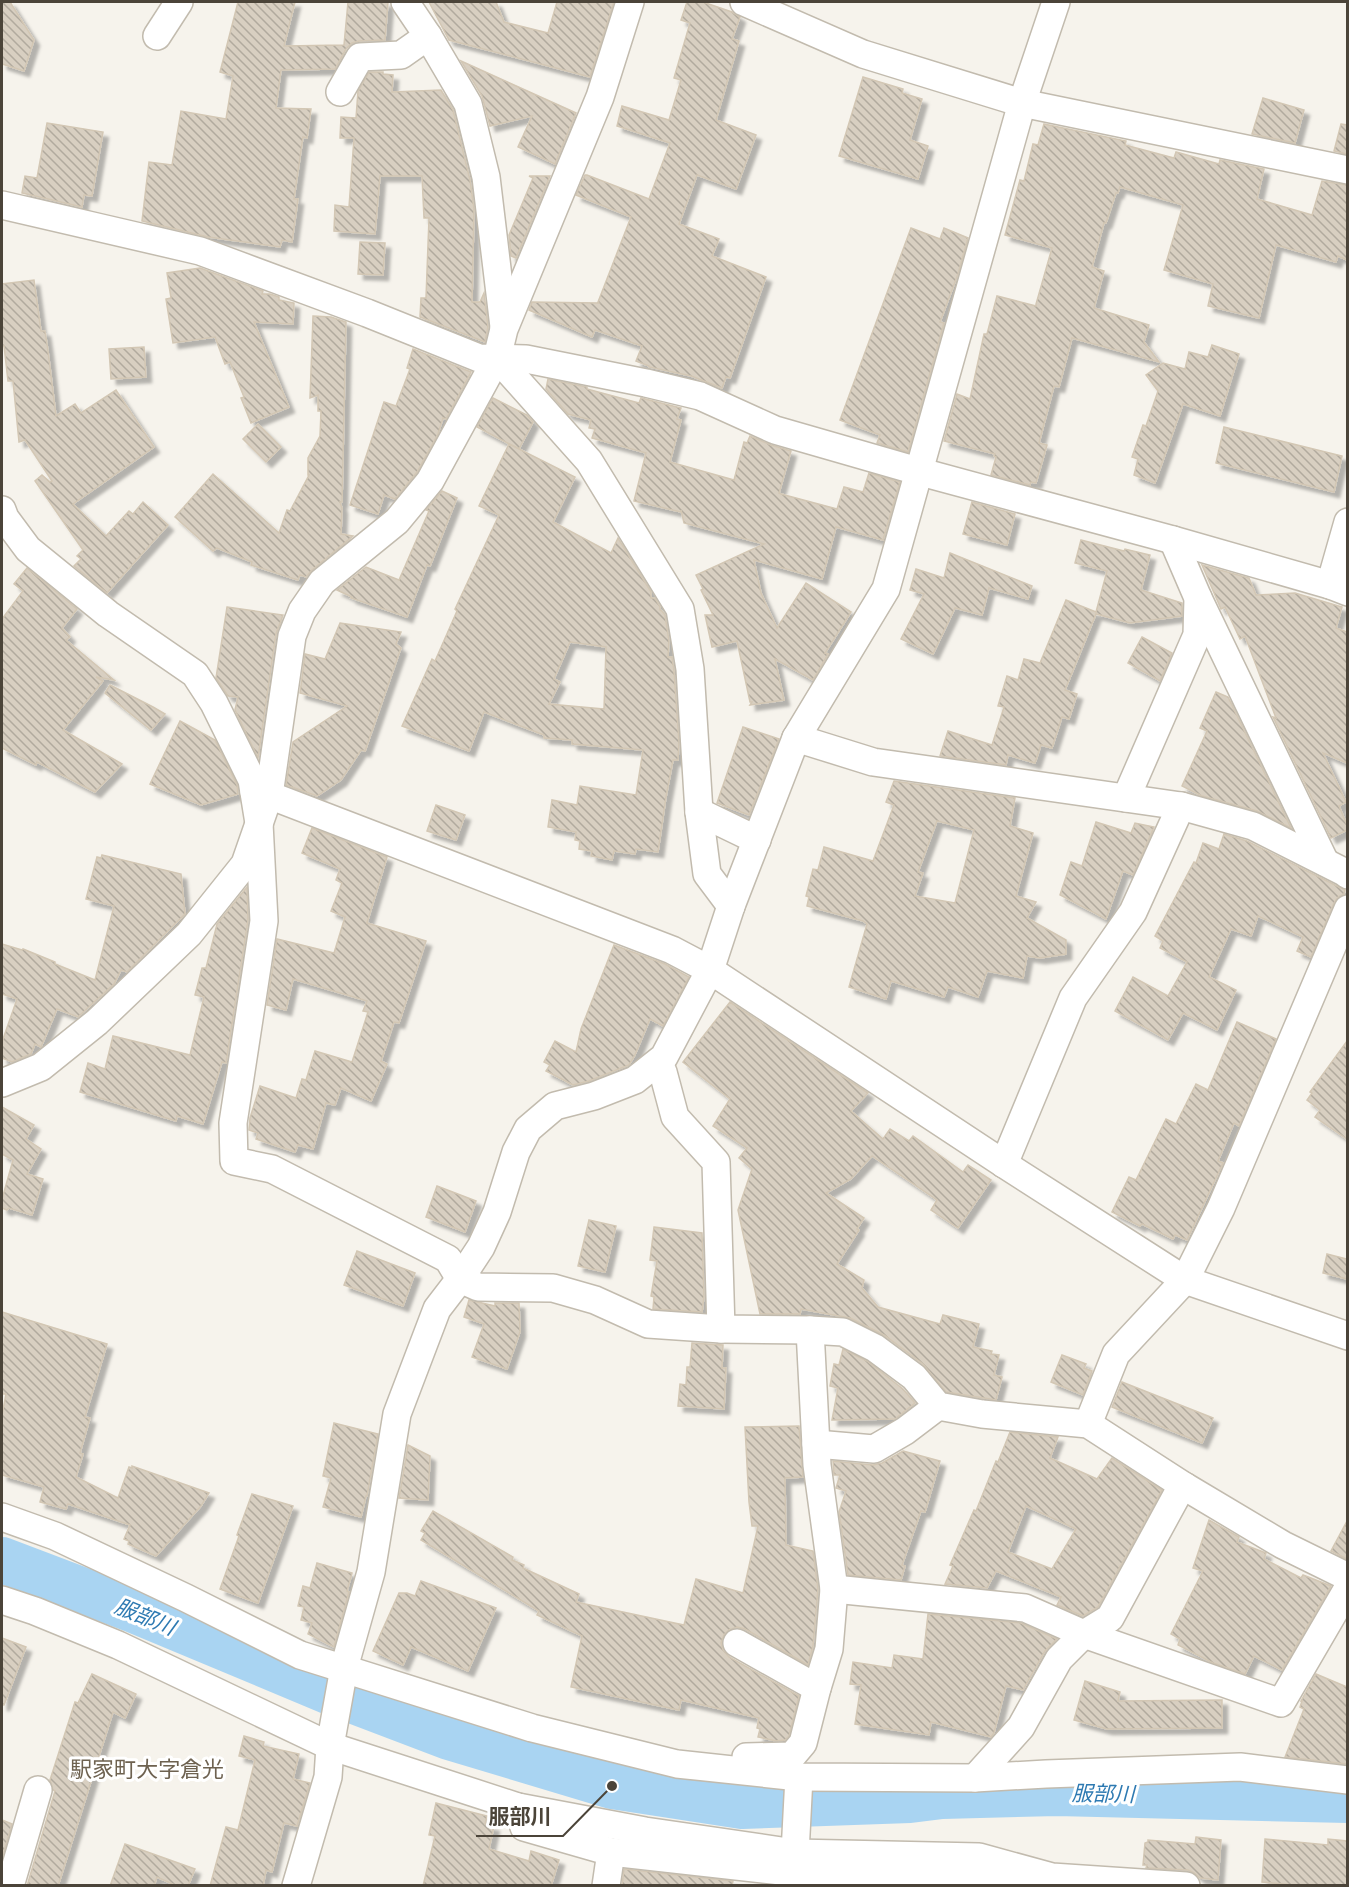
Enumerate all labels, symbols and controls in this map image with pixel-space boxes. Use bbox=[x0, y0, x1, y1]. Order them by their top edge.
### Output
water label: 服部川 bbox=[111, 1594, 181, 1641]
district label: 駅家町大字倉光 bbox=[70, 1757, 224, 1782]
water label: 服部川 bbox=[1071, 1781, 1137, 1807]
callout: 服部川 bbox=[476, 1797, 563, 1836]
text: 服部川 bbox=[489, 1805, 552, 1829]

